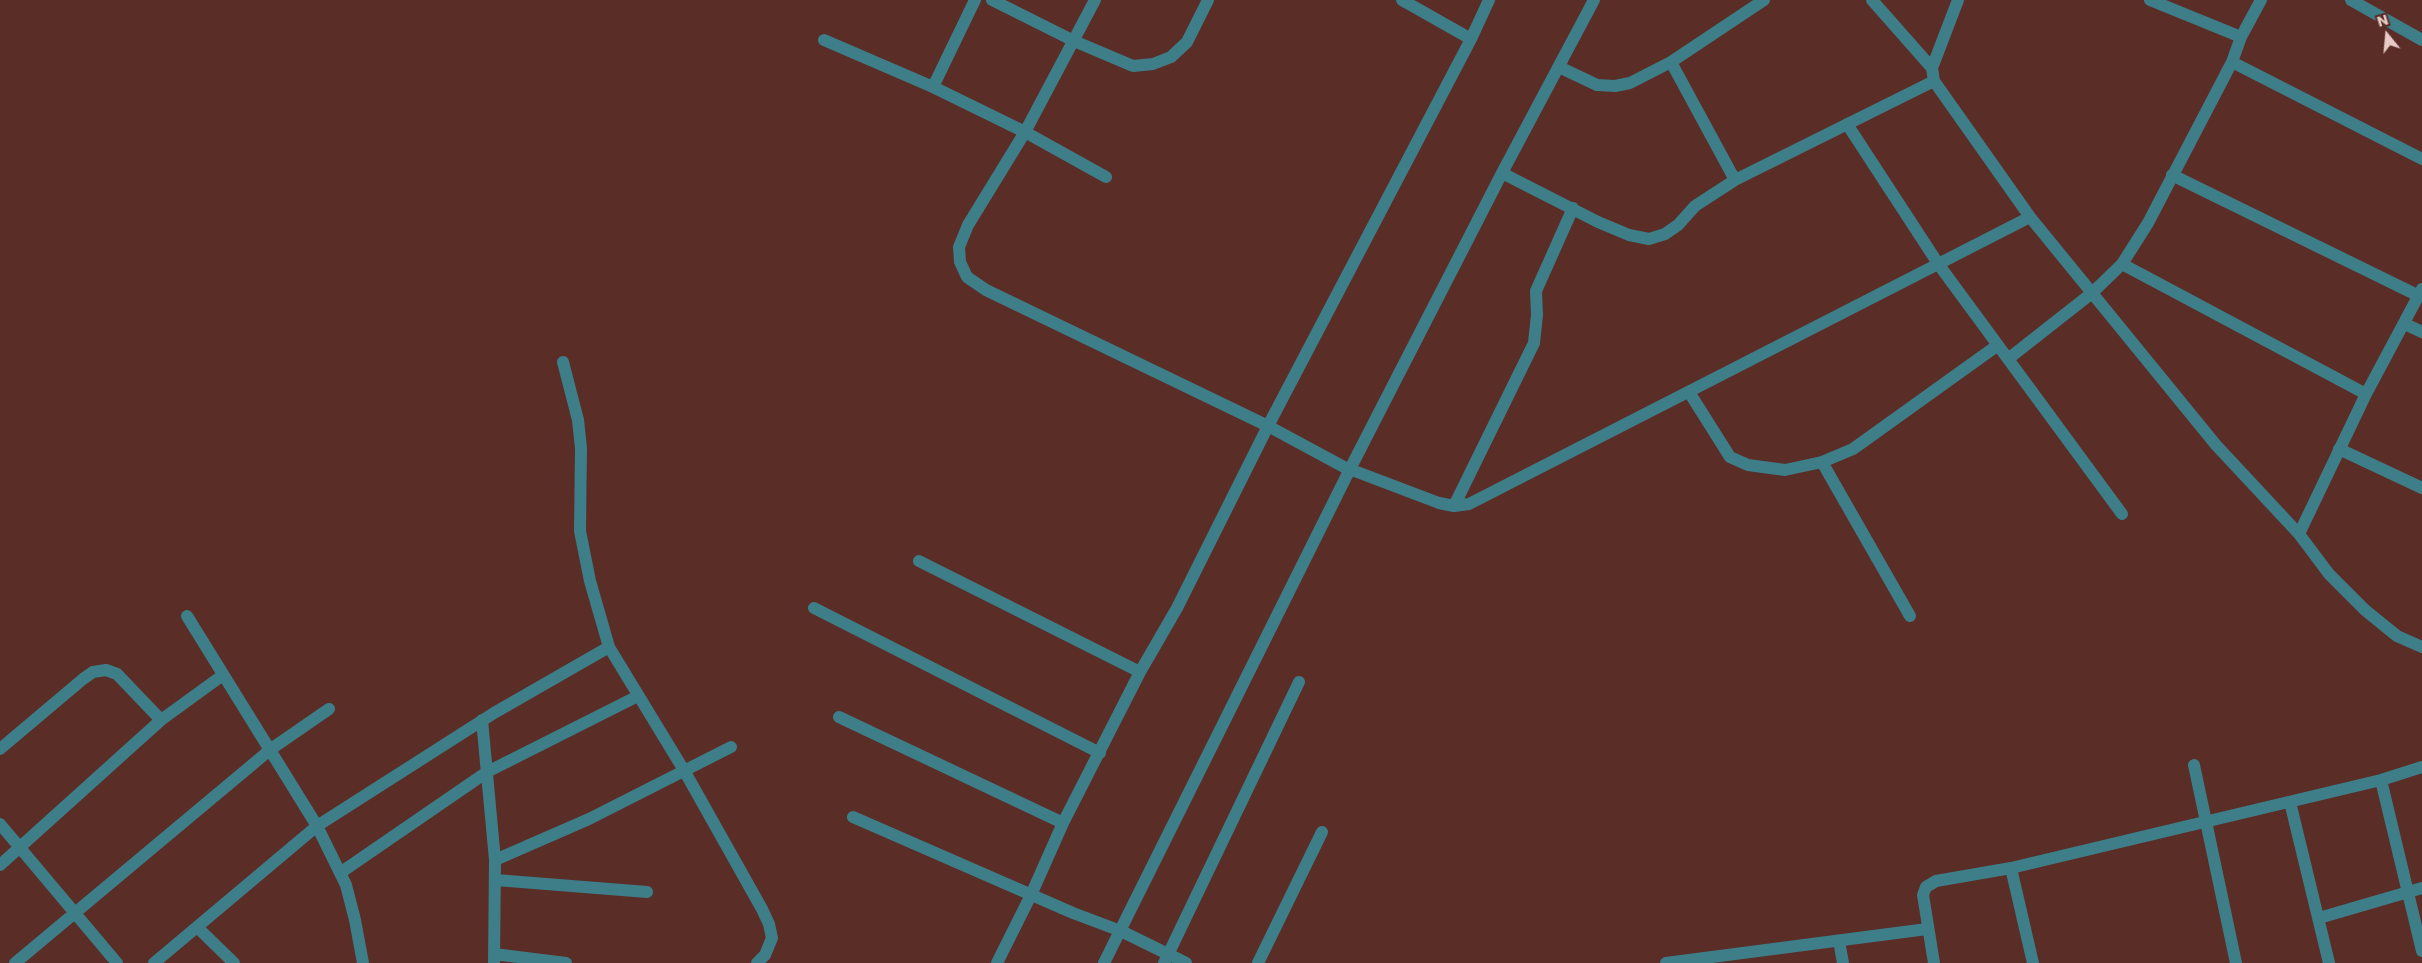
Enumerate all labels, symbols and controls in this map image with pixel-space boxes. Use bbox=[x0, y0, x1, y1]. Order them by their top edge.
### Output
north arrow bbox=[2362, 10, 2412, 60]
text: N bbox=[2375, 10, 2391, 32]

